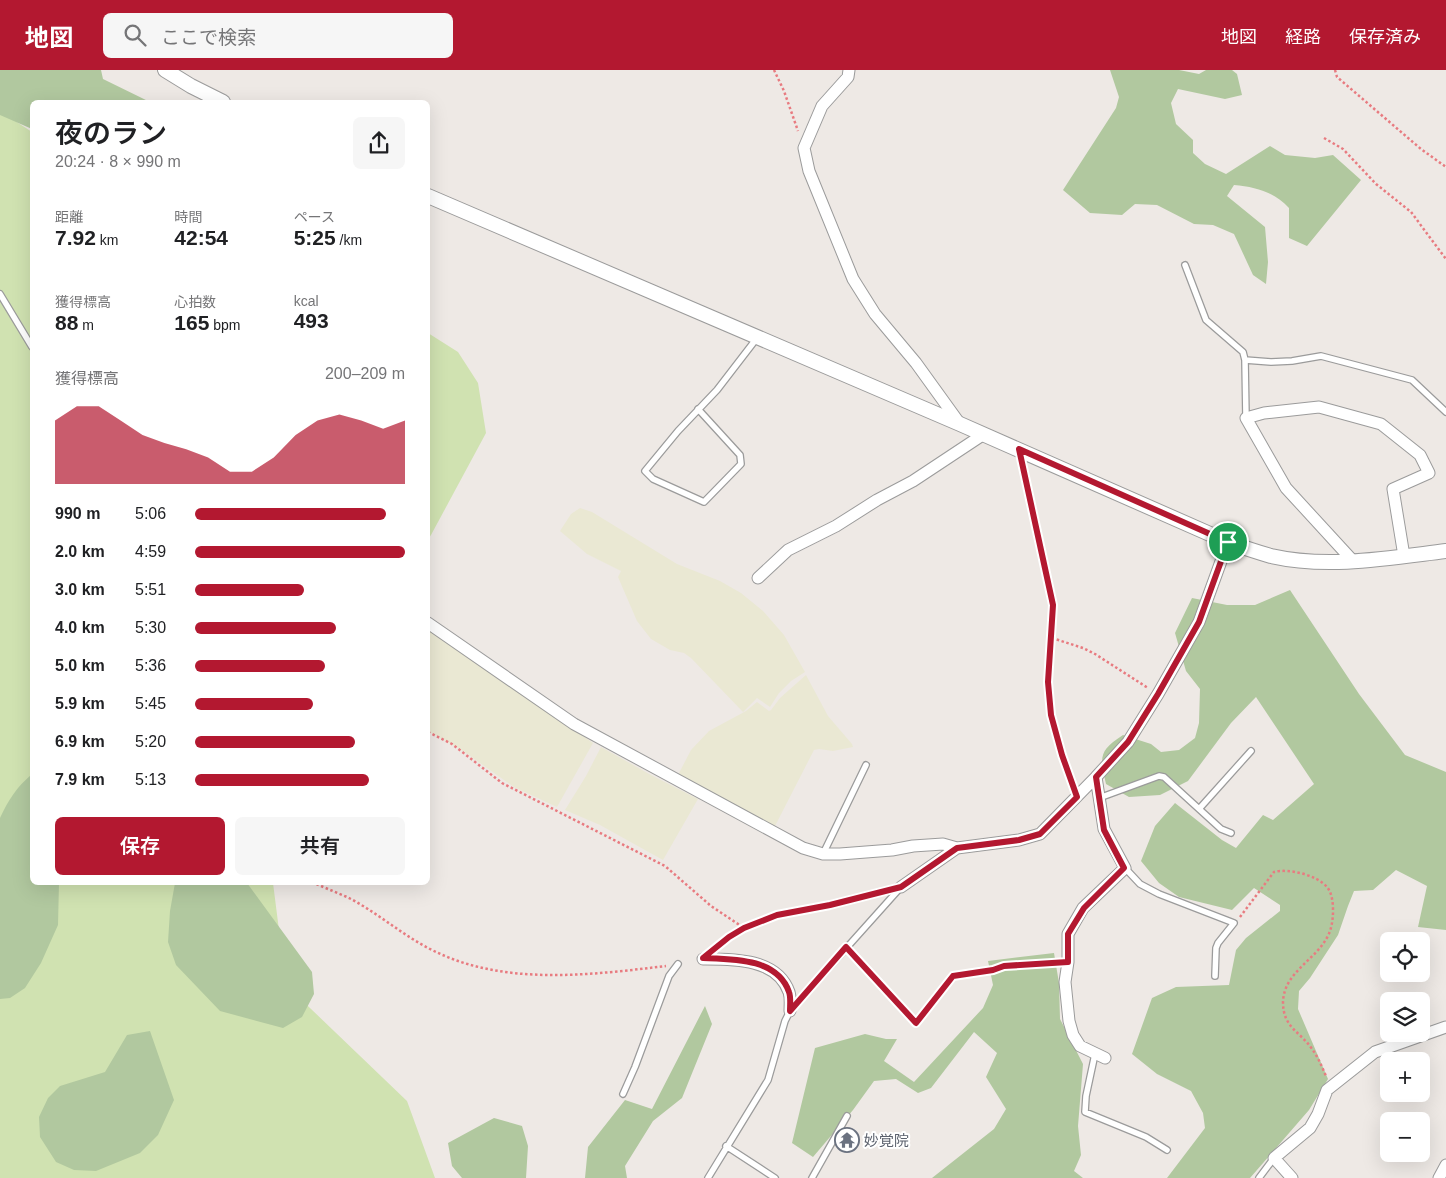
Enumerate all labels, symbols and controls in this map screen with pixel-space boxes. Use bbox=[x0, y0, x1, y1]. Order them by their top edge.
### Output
search box bbox=[103, 13, 453, 58]
icon: search bbox=[121, 21, 149, 49]
text: 地図 bbox=[25, 24, 73, 51]
text: ここで検索 bbox=[161, 27, 256, 48]
text: 地図 bbox=[1221, 27, 1257, 47]
text: 経路 bbox=[1285, 27, 1321, 47]
text: 保存済み bbox=[1349, 27, 1421, 47]
button: share bbox=[353, 117, 405, 169]
text: 夜のラン bbox=[55, 118, 167, 149]
text: 20:24 · 8 × 990 m bbox=[55, 153, 181, 170]
text: 距離 bbox=[55, 209, 83, 225]
text: 時間 bbox=[174, 209, 202, 225]
text: ペース bbox=[294, 209, 335, 225]
text: 7.92 bbox=[55, 226, 96, 249]
text: 42:54 bbox=[174, 226, 228, 249]
text: 5:25 bbox=[294, 226, 336, 249]
text: km bbox=[96, 232, 118, 248]
text: /km bbox=[336, 232, 362, 248]
text: kcal bbox=[294, 293, 319, 309]
text: 獲得標高 bbox=[55, 294, 111, 310]
text: 心拍数 bbox=[174, 294, 216, 310]
text: 493 bbox=[294, 309, 329, 332]
text: 88 bbox=[55, 311, 78, 334]
text: 165 bbox=[174, 311, 209, 334]
text: m bbox=[78, 317, 94, 333]
text: bpm bbox=[209, 317, 241, 333]
text: 200–209 m bbox=[325, 365, 405, 382]
text: 獲得標高 bbox=[55, 370, 119, 387]
text: 990 m bbox=[55, 505, 100, 522]
text: 5:06 bbox=[135, 505, 166, 522]
pin bbox=[1207, 521, 1249, 563]
icon: arrive bbox=[1214, 528, 1242, 556]
text: 2.0 km bbox=[55, 543, 105, 560]
text: 4:59 bbox=[135, 543, 166, 560]
text: 3.0 km bbox=[55, 581, 105, 598]
text: 5:51 bbox=[135, 581, 166, 598]
text: 4.0 km bbox=[55, 619, 105, 636]
text: 5:30 bbox=[135, 619, 166, 636]
text: 5.0 km bbox=[55, 657, 105, 674]
text: 5:36 bbox=[135, 657, 166, 674]
text: 5.9 km bbox=[55, 695, 105, 712]
text: 5:45 bbox=[135, 695, 166, 712]
text: 6.9 km bbox=[55, 733, 105, 750]
text: 5:20 bbox=[135, 733, 166, 750]
text: 7.9 km bbox=[55, 771, 105, 788]
text: 5:13 bbox=[135, 771, 166, 788]
button: 保存 bbox=[55, 817, 225, 875]
button: 共有 bbox=[235, 817, 405, 875]
map controls bbox=[1380, 932, 1430, 1162]
button: locate bbox=[1380, 932, 1430, 982]
button: layers bbox=[1380, 992, 1430, 1042]
button: + bbox=[1380, 1052, 1430, 1102]
button: − bbox=[1380, 1112, 1430, 1162]
temple icon: 妙覚院 bbox=[834, 1127, 860, 1153]
place label: 妙覚院 bbox=[864, 1132, 909, 1149]

